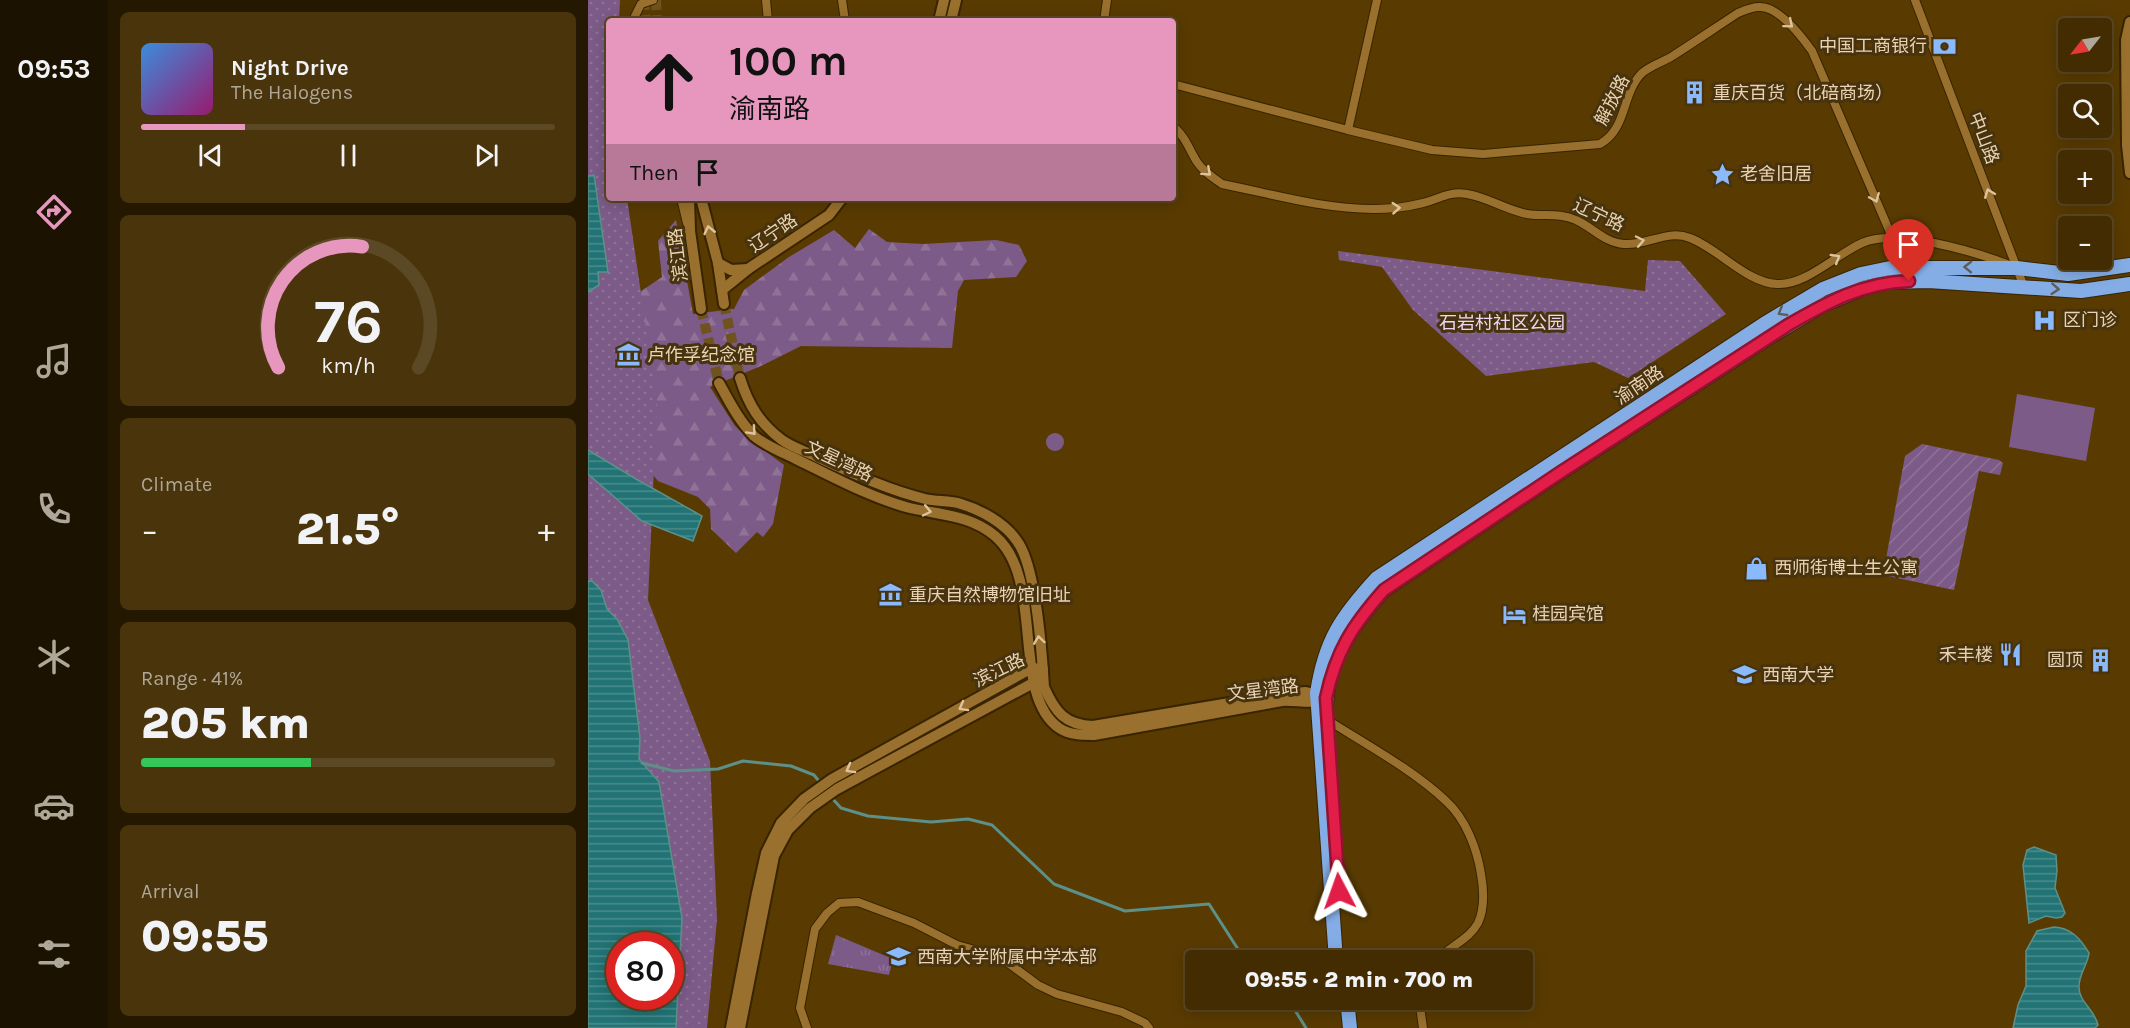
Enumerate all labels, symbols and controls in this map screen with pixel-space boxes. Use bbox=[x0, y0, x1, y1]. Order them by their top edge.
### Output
one-way arrow bbox=[1782, 17, 1793, 28]
north arrow bbox=[2058, 18, 2112, 72]
map controls bbox=[2058, 18, 2112, 270]
bank icon: 中国工商银行 bbox=[1932, 33, 1958, 59]
place label: 中国工商银行 bbox=[1819, 35, 1927, 57]
text: 100 m bbox=[729, 36, 848, 86]
icon: ahead bbox=[630, 42, 708, 120]
text: 09:53 bbox=[17, 53, 91, 85]
text: Night Drive bbox=[231, 55, 349, 81]
street label: 解放路 bbox=[1590, 71, 1634, 129]
building icon: 重庆百货（北碚商场） bbox=[1682, 80, 1708, 106]
text: The Halogens bbox=[231, 81, 353, 104]
place label: 重庆百货（北碚商场） bbox=[1713, 82, 1893, 104]
button: search bbox=[2058, 84, 2112, 138]
text: 渝南路 bbox=[729, 93, 810, 125]
street label: 中山路 bbox=[1964, 109, 2004, 167]
icon: previous bbox=[194, 139, 227, 172]
icon: pause bbox=[332, 139, 365, 172]
icon: next bbox=[470, 139, 503, 172]
button: + bbox=[2058, 150, 2112, 204]
icon: arrive bbox=[691, 156, 724, 189]
text: Then bbox=[630, 160, 679, 186]
place icon: 老舍旧居 bbox=[1709, 161, 1735, 187]
place label: 老舍旧居 bbox=[1740, 163, 1812, 185]
one-way arrow bbox=[1201, 165, 1211, 176]
one-way arrow bbox=[1984, 189, 1996, 200]
icon: directions bbox=[33, 191, 75, 233]
one-way arrow bbox=[1868, 191, 1880, 202]
street label: 辽宁路 bbox=[1570, 194, 1628, 236]
one-way arrow bbox=[1391, 201, 1400, 214]
street label: 辽宁路 bbox=[744, 209, 802, 257]
button: − bbox=[2058, 216, 2112, 270]
pin bbox=[1883, 219, 1934, 281]
one-way arrow bbox=[703, 226, 716, 236]
street label: 滨江路 bbox=[664, 227, 692, 283]
icon: arrive bbox=[1892, 228, 1925, 261]
one-way arrow bbox=[1635, 235, 1645, 248]
one-way arrow bbox=[1830, 254, 1840, 265]
one-way arrow bbox=[1963, 261, 1972, 273]
one-way arrow bbox=[2050, 283, 2059, 296]
text: 76 bbox=[314, 285, 382, 358]
one-way arrow bbox=[1778, 305, 1788, 317]
hospital icon: 区门诊 bbox=[2032, 307, 2058, 333]
place label: 区门诊 bbox=[2063, 309, 2117, 331]
park label: 石岩村社区公园 bbox=[1439, 312, 1565, 334]
icon: music bbox=[33, 340, 75, 382]
museum icon: 卢作孚纪念馆 bbox=[616, 342, 642, 368]
place label: 卢作孚纪念馆 bbox=[647, 344, 755, 366]
text: km/h bbox=[321, 353, 375, 378]
street label: 渝南路 bbox=[1610, 361, 1668, 409]
one-way arrow bbox=[745, 424, 756, 435]
street label: 文星湾路 bbox=[802, 436, 876, 486]
text: Climate bbox=[141, 473, 212, 496]
icon: phone bbox=[33, 488, 75, 530]
text: 21.5° bbox=[296, 503, 400, 555]
one-way arrow bbox=[922, 504, 932, 517]
text: − bbox=[141, 511, 158, 549]
text: + bbox=[538, 511, 555, 549]
shop icon: 西师街博士生公寓 bbox=[1743, 555, 1769, 581]
place label: 西师街博士生公寓 bbox=[1774, 557, 1918, 579]
museum icon: 重庆自然博物馆旧址 bbox=[878, 582, 904, 608]
place label: 重庆自然博物馆旧址 bbox=[909, 584, 1071, 606]
hotel icon: 桂园宾馆 bbox=[1501, 601, 1527, 627]
place label: 桂园宾馆 bbox=[1532, 603, 1604, 625]
one-way arrow bbox=[1034, 635, 1046, 644]
icon: climate bbox=[33, 636, 75, 678]
restaurant icon: 禾丰楼 bbox=[1998, 642, 2024, 668]
place label: 禾丰楼 bbox=[1939, 644, 1993, 666]
building icon: 圆顶 bbox=[2088, 647, 2114, 673]
street label: 滨江路 bbox=[970, 648, 1028, 692]
place label: 圆顶 bbox=[2047, 649, 2083, 671]
school or university icon: 西南大学 bbox=[1731, 662, 1757, 688]
place label: 西南大学 bbox=[1762, 664, 1834, 686]
text: Range · 41% bbox=[141, 667, 243, 690]
street label: 文星湾路 bbox=[1226, 675, 1300, 705]
text: 205 km bbox=[141, 697, 310, 749]
one-way arrow bbox=[959, 700, 969, 711]
one-way arrow bbox=[846, 762, 857, 773]
icon: car bbox=[33, 785, 75, 827]
position arrow bbox=[1307, 859, 1371, 923]
text: Arrival bbox=[141, 880, 200, 903]
text: 09:55 bbox=[141, 910, 268, 962]
speed limit sign: 80 bbox=[606, 932, 684, 1010]
icon: filters bbox=[33, 933, 75, 975]
school or university icon: 西南大学附属中学本部 bbox=[886, 944, 912, 970]
place label: 西南大学附属中学本部 bbox=[917, 946, 1097, 968]
text: 09:55 · 2 min · 700 m bbox=[1245, 967, 1473, 993]

